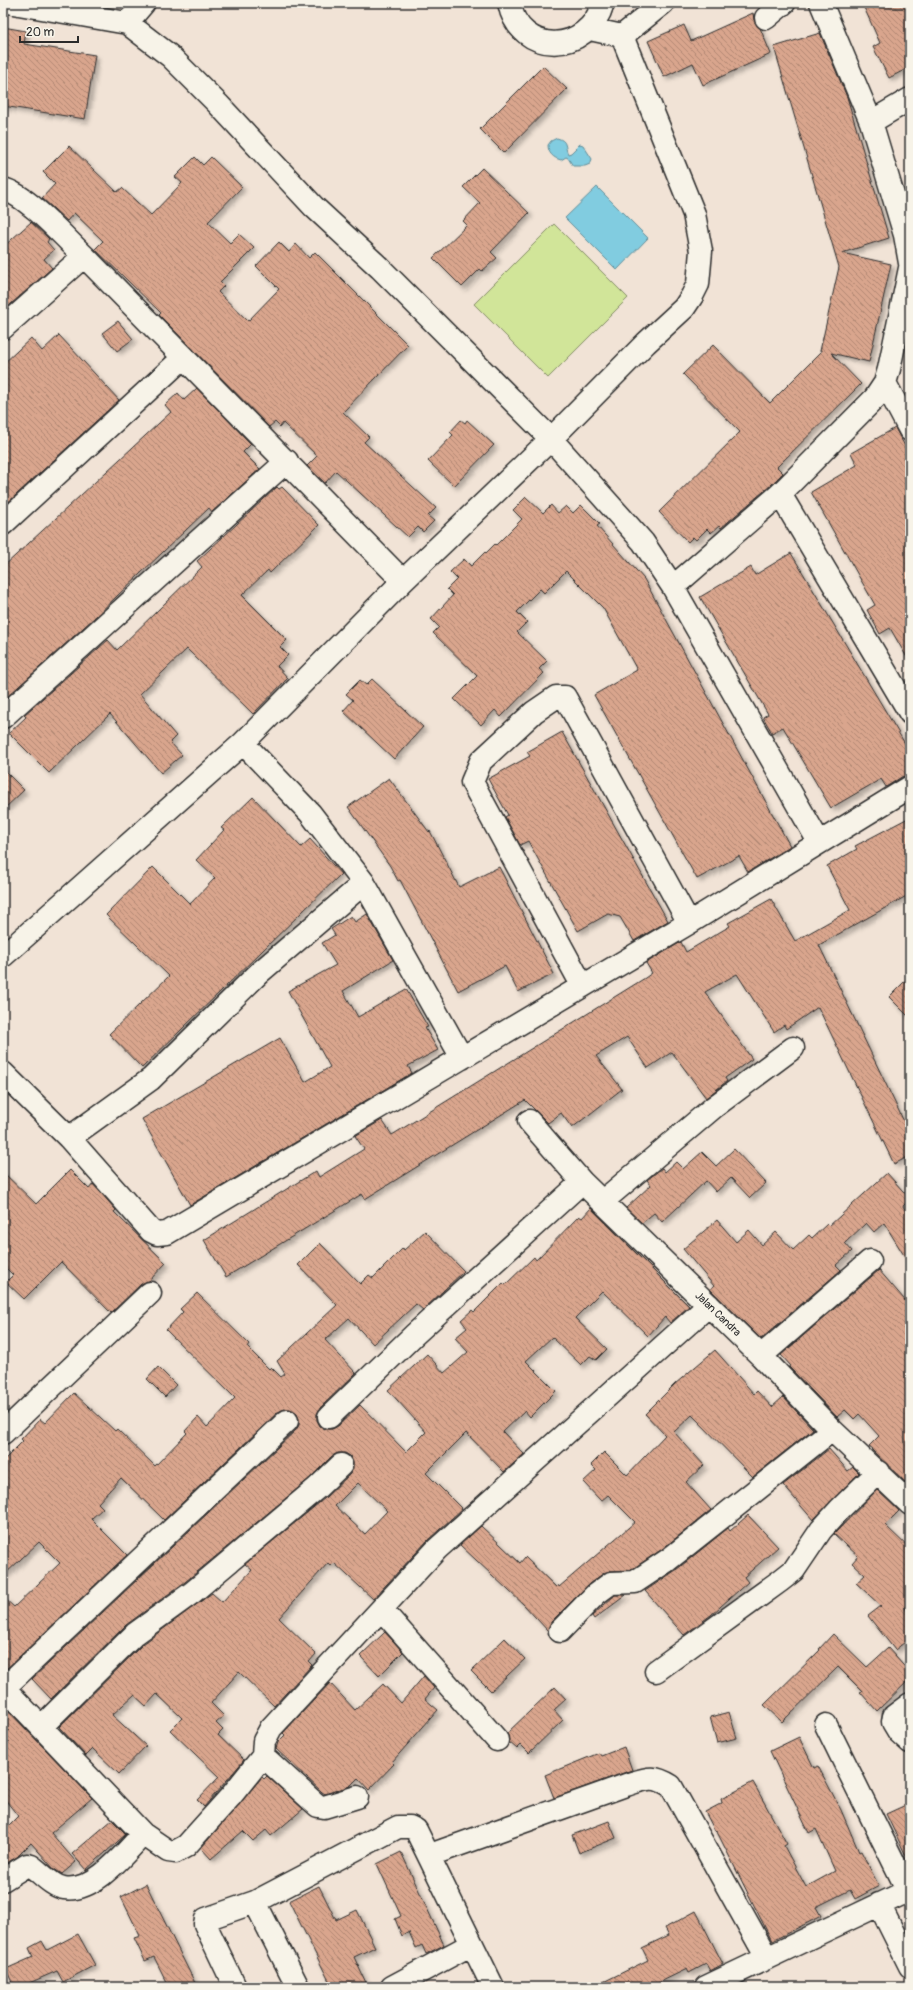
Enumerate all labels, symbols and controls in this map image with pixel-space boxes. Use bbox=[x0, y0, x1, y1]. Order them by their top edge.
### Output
scale bar bbox=[20, 18, 78, 44]
text: 20 m bbox=[26, 25, 55, 40]
street label: Jalan Candra bbox=[692, 1289, 744, 1339]

